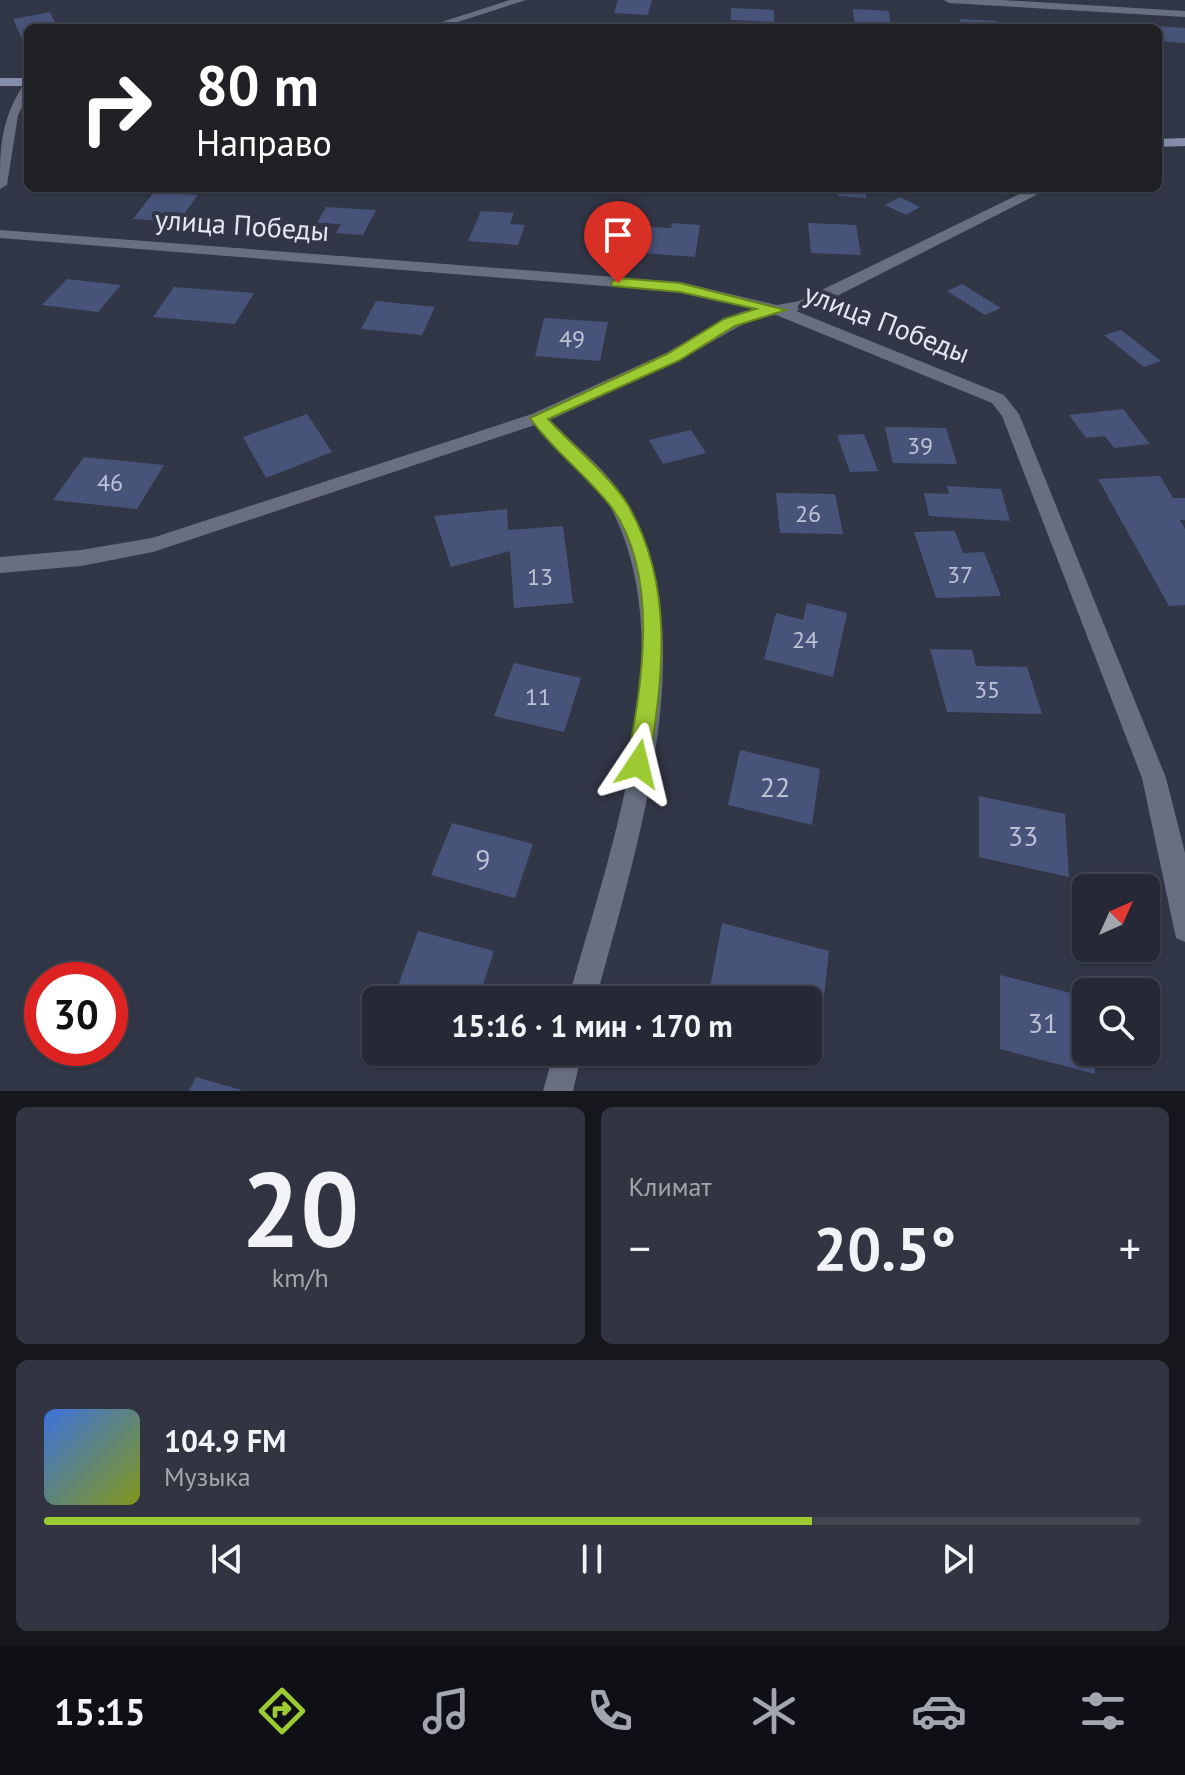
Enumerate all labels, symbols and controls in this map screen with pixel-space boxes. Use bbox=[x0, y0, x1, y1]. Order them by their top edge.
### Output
text: 80 m bbox=[196, 49, 319, 121]
icon: right bbox=[64, 56, 168, 160]
text: Направо bbox=[196, 119, 332, 166]
street label: улица Победы bbox=[154, 200, 330, 249]
pin bbox=[584, 201, 652, 283]
icon: arrive bbox=[596, 213, 640, 257]
street label: улица Победы bbox=[799, 274, 975, 371]
house number: 49 bbox=[559, 323, 585, 354]
house number: 39 bbox=[907, 430, 933, 461]
house number: 46 bbox=[97, 467, 123, 498]
house number: 26 bbox=[795, 498, 821, 529]
house number: 37 bbox=[947, 559, 973, 590]
house number: 13 bbox=[527, 561, 553, 592]
house number: 24 bbox=[792, 624, 818, 655]
house number: 35 bbox=[974, 674, 1000, 705]
house number: 11 bbox=[525, 681, 551, 712]
position arrow bbox=[596, 722, 680, 806]
house number: 22 bbox=[760, 768, 790, 805]
house number: 33 bbox=[1008, 817, 1038, 854]
house number: 9 bbox=[475, 840, 491, 877]
north arrow bbox=[1072, 874, 1160, 962]
map controls bbox=[1072, 874, 1160, 1066]
speed limit sign: 30 bbox=[24, 962, 128, 1066]
button: search bbox=[1072, 978, 1160, 1066]
house number: 31 bbox=[1028, 1004, 1058, 1041]
text: 15:16 · 1 мин · 170 m bbox=[451, 1006, 733, 1045]
text: 20 bbox=[241, 1141, 359, 1276]
text: Климат bbox=[629, 1170, 712, 1203]
text: 20.5° bbox=[813, 1209, 956, 1287]
text: − bbox=[629, 1219, 651, 1276]
text: + bbox=[1119, 1219, 1141, 1276]
text: km/h bbox=[272, 1261, 329, 1294]
text: 104.9 FM bbox=[164, 1421, 286, 1460]
text: Музыка bbox=[164, 1460, 251, 1493]
icon: previous bbox=[205, 1537, 249, 1581]
icon: pause bbox=[570, 1537, 614, 1581]
icon: next bbox=[936, 1537, 980, 1581]
icon: directions bbox=[254, 1683, 310, 1739]
icon: music bbox=[418, 1683, 474, 1739]
icon: phone bbox=[582, 1683, 638, 1739]
icon: climate bbox=[746, 1683, 802, 1739]
icon: car bbox=[911, 1683, 967, 1739]
icon: filters bbox=[1075, 1683, 1131, 1739]
text: 15:15 bbox=[54, 1688, 145, 1735]

